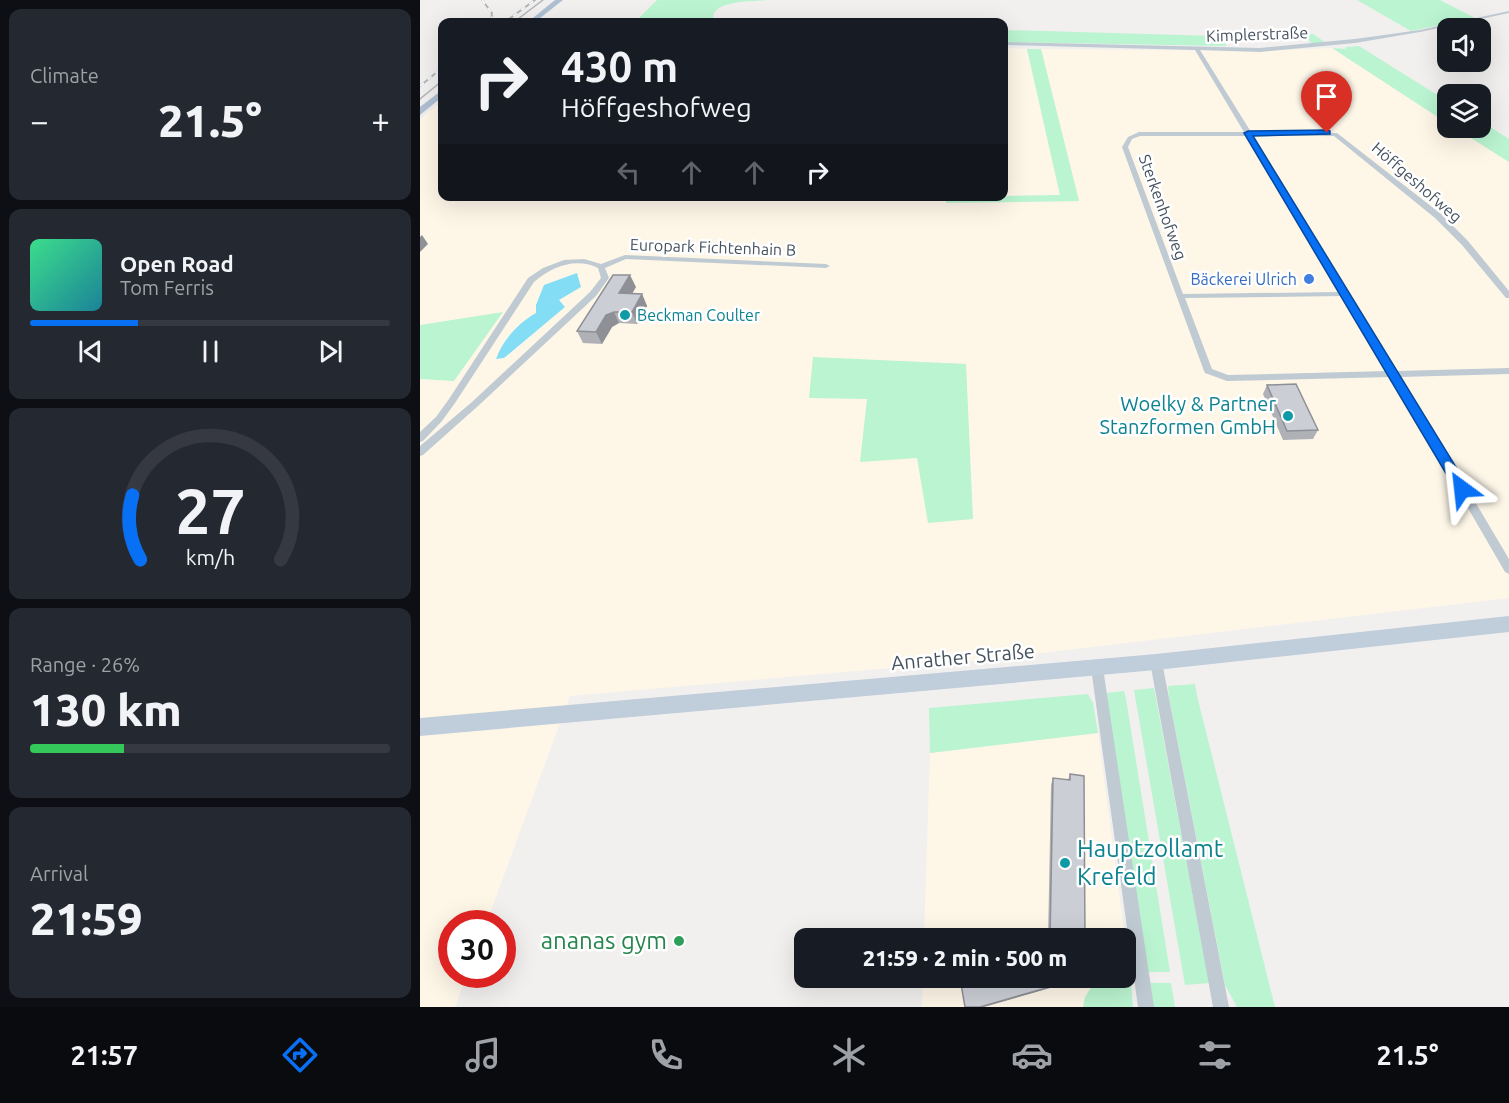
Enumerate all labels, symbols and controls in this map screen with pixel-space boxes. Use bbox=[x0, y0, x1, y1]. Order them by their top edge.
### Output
map controls bbox=[1437, 18, 1491, 138]
button: sound bbox=[1437, 18, 1491, 72]
street label: Kimplerstraße bbox=[1206, 23, 1308, 45]
icon: right bbox=[462, 42, 540, 120]
text: 430 m bbox=[561, 43, 678, 90]
text: Climate bbox=[30, 64, 99, 87]
pin bbox=[1301, 71, 1352, 133]
icon: arrive bbox=[1310, 80, 1343, 113]
button: layers bbox=[1437, 84, 1491, 138]
text: Höffgeshofweg bbox=[561, 92, 752, 122]
text: 21.5° bbox=[158, 95, 262, 146]
text: − bbox=[30, 102, 49, 139]
text: + bbox=[371, 102, 390, 139]
street label: Höffgeshofweg bbox=[1368, 138, 1466, 226]
street label: Sterkenhofweg bbox=[1136, 152, 1190, 262]
icon: left bbox=[612, 156, 645, 189]
icon: ahead bbox=[675, 156, 708, 189]
icon: ahead bbox=[738, 156, 771, 189]
icon: right bbox=[801, 156, 834, 189]
street label: Europark Fichtenhain B bbox=[630, 235, 796, 259]
text: Open Road bbox=[120, 251, 234, 276]
place label: Bäckerei Ulrich bbox=[1190, 270, 1297, 288]
marker: Bäckerei Ulrich bbox=[1302, 272, 1316, 286]
text: Tom Ferris bbox=[120, 276, 214, 299]
place label: Beckman Coulter bbox=[637, 306, 760, 324]
marker: Beckman Coulter bbox=[618, 308, 632, 322]
icon: previous bbox=[74, 335, 107, 368]
icon: pause bbox=[194, 335, 227, 368]
icon: next bbox=[314, 335, 347, 368]
place label: Woelky & Partner Stanzformen GmbH bbox=[1099, 392, 1276, 438]
marker: Woelky & Partner Stanzformen GmbH bbox=[1281, 409, 1295, 423]
position arrow bbox=[1430, 457, 1494, 521]
text: 27 bbox=[175, 477, 245, 547]
text: km/h bbox=[185, 546, 235, 570]
street label: Anrather Straße bbox=[890, 639, 1036, 674]
text: Range · 26% bbox=[30, 653, 140, 676]
text: 130 km bbox=[30, 684, 182, 735]
place label: Hauptzollamt Krefeld bbox=[1077, 835, 1224, 890]
marker: Hauptzollamt Krefeld bbox=[1058, 856, 1072, 870]
text: Arrival bbox=[30, 862, 88, 885]
text: 21:59 bbox=[30, 893, 143, 944]
speed limit sign: 30 bbox=[438, 910, 516, 988]
place label: ananas gym bbox=[541, 927, 667, 954]
marker: ananas gym bbox=[672, 934, 686, 948]
text: 21:59 · 2 min · 500 m bbox=[863, 945, 1067, 970]
icon: directions bbox=[279, 1034, 321, 1076]
icon: music bbox=[462, 1034, 504, 1076]
icon: phone bbox=[645, 1034, 687, 1076]
icon: climate bbox=[828, 1034, 870, 1076]
icon: car bbox=[1011, 1034, 1053, 1076]
icon: filters bbox=[1194, 1034, 1236, 1076]
text: 21:57 bbox=[70, 1040, 138, 1070]
text: 21.5° bbox=[1377, 1040, 1438, 1070]

